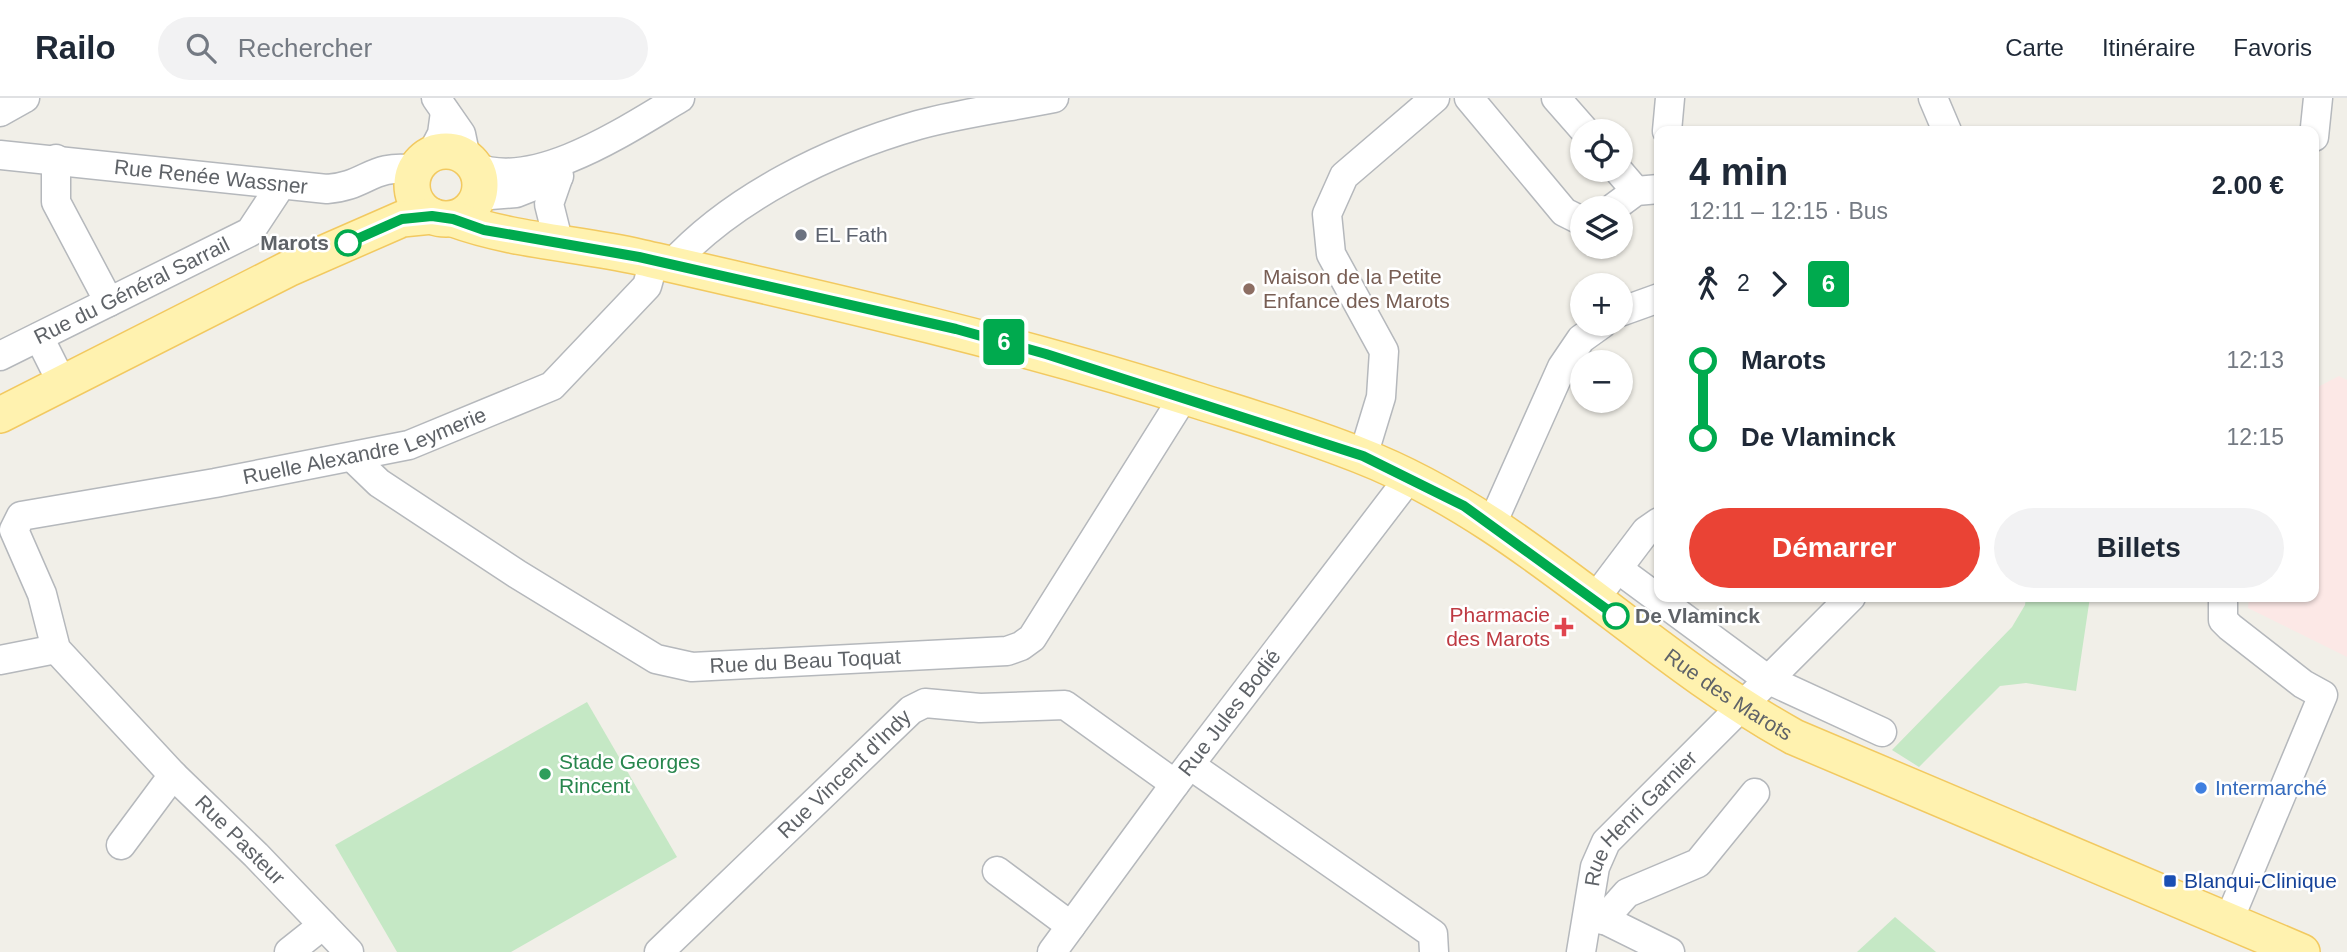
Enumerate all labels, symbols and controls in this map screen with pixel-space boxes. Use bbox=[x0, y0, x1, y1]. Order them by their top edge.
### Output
search box bbox=[158, 17, 648, 80]
text: Railo bbox=[35, 29, 116, 66]
icon: search bbox=[182, 29, 220, 67]
text: Rechercher bbox=[238, 33, 372, 63]
text: Carte bbox=[2005, 34, 2064, 61]
text: Itinéraire bbox=[2102, 34, 2195, 61]
text: Favoris bbox=[2233, 34, 2312, 61]
map controls bbox=[1570, 119, 1633, 413]
button: locate bbox=[1570, 119, 1633, 182]
text: 4 min bbox=[1689, 151, 1788, 193]
street label: Rue Renée Wassner bbox=[113, 155, 309, 198]
text: 2.00 € bbox=[2212, 170, 2284, 200]
button: layers bbox=[1570, 196, 1633, 259]
text: 12:11 – 12:15 · Bus bbox=[1689, 198, 1888, 224]
place label: EL Fath bbox=[815, 223, 888, 246]
marker: EL Fath bbox=[793, 227, 809, 243]
marker: Marots bbox=[335, 230, 361, 256]
place label: Marots bbox=[260, 231, 329, 254]
street label: Rue du Général Sarrail bbox=[30, 232, 233, 348]
place label: Maison de la Petite Enfance des Marots bbox=[1263, 265, 1450, 312]
icon: walk bbox=[1689, 265, 1727, 303]
icon: forward bbox=[1760, 265, 1798, 303]
text: 2 bbox=[1737, 270, 1750, 296]
text: 6 bbox=[1822, 270, 1835, 297]
button: + bbox=[1570, 273, 1633, 336]
marker: Maison de la Petite Enfance des Marots bbox=[1241, 281, 1257, 297]
line badge: 6 bbox=[981, 319, 1027, 365]
text: 6 bbox=[997, 328, 1011, 355]
text: Marots bbox=[1741, 345, 1826, 375]
text: 12:13 bbox=[2226, 347, 2284, 373]
button: − bbox=[1570, 350, 1633, 413]
street label: Ruelle Alexandre Leymerie bbox=[241, 403, 489, 488]
text: De Vlaminck bbox=[1741, 422, 1896, 452]
text: 12:15 bbox=[2226, 424, 2284, 450]
button: Démarrer bbox=[1689, 508, 1980, 588]
button: Billets bbox=[1994, 508, 2284, 588]
place label: Pharmacie des Marots bbox=[1446, 603, 1550, 650]
marker: De Vlaminck bbox=[1603, 603, 1629, 629]
place label: De Vlaminck bbox=[1635, 604, 1760, 627]
marker: Pharmacie des Marots bbox=[1556, 619, 1572, 635]
street label: Rue du Beau Toquat bbox=[709, 644, 901, 677]
street label: Rue des Marots bbox=[1660, 644, 1796, 745]
street label: Rue Jules Bodié bbox=[1174, 645, 1285, 780]
street label: Rue Vincent d'Indy bbox=[773, 704, 916, 843]
street label: Rue Henri Garnier bbox=[1580, 746, 1701, 888]
place label: Stade Georges Rincent bbox=[559, 750, 700, 797]
marker: Stade Georges Rincent bbox=[537, 766, 553, 782]
place label: Intermarché bbox=[2215, 776, 2327, 799]
marker: Intermarché bbox=[2193, 780, 2209, 796]
street label: Rue Pasteur bbox=[191, 790, 290, 889]
place label: Blanqui-Clinique bbox=[2184, 869, 2337, 892]
marker: Blanqui-Clinique bbox=[2162, 873, 2178, 889]

